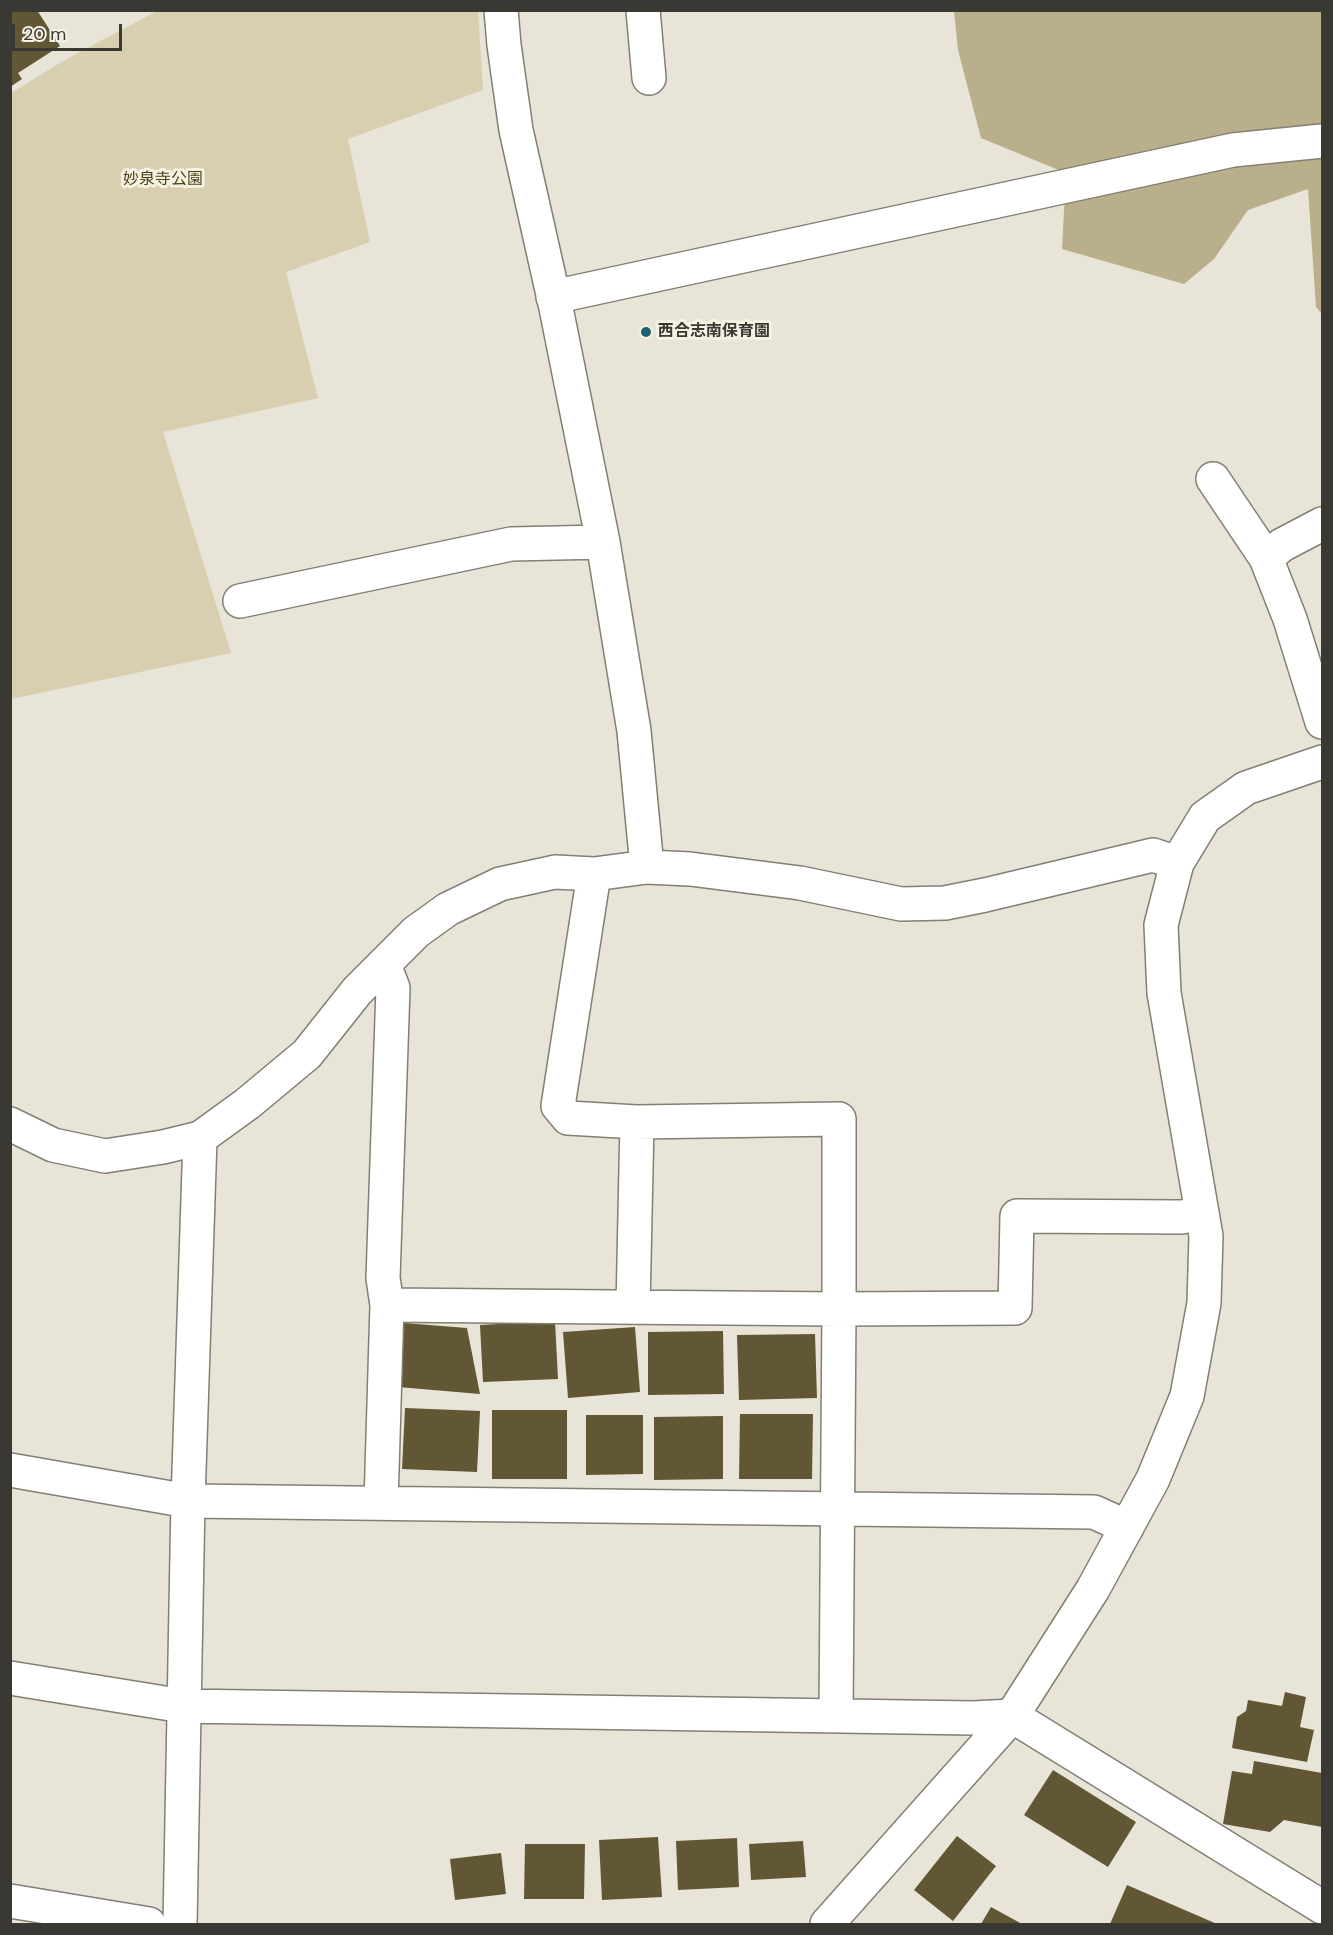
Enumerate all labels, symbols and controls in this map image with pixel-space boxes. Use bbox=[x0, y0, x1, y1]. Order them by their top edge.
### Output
scale bar bbox=[15, 12, 124, 50]
text: 20 m bbox=[23, 22, 66, 46]
park label: 妙泉寺公園 bbox=[123, 170, 203, 190]
place label: 西合志南保育園 bbox=[658, 322, 770, 342]
marker: 西合志南保育園 bbox=[639, 325, 653, 339]

